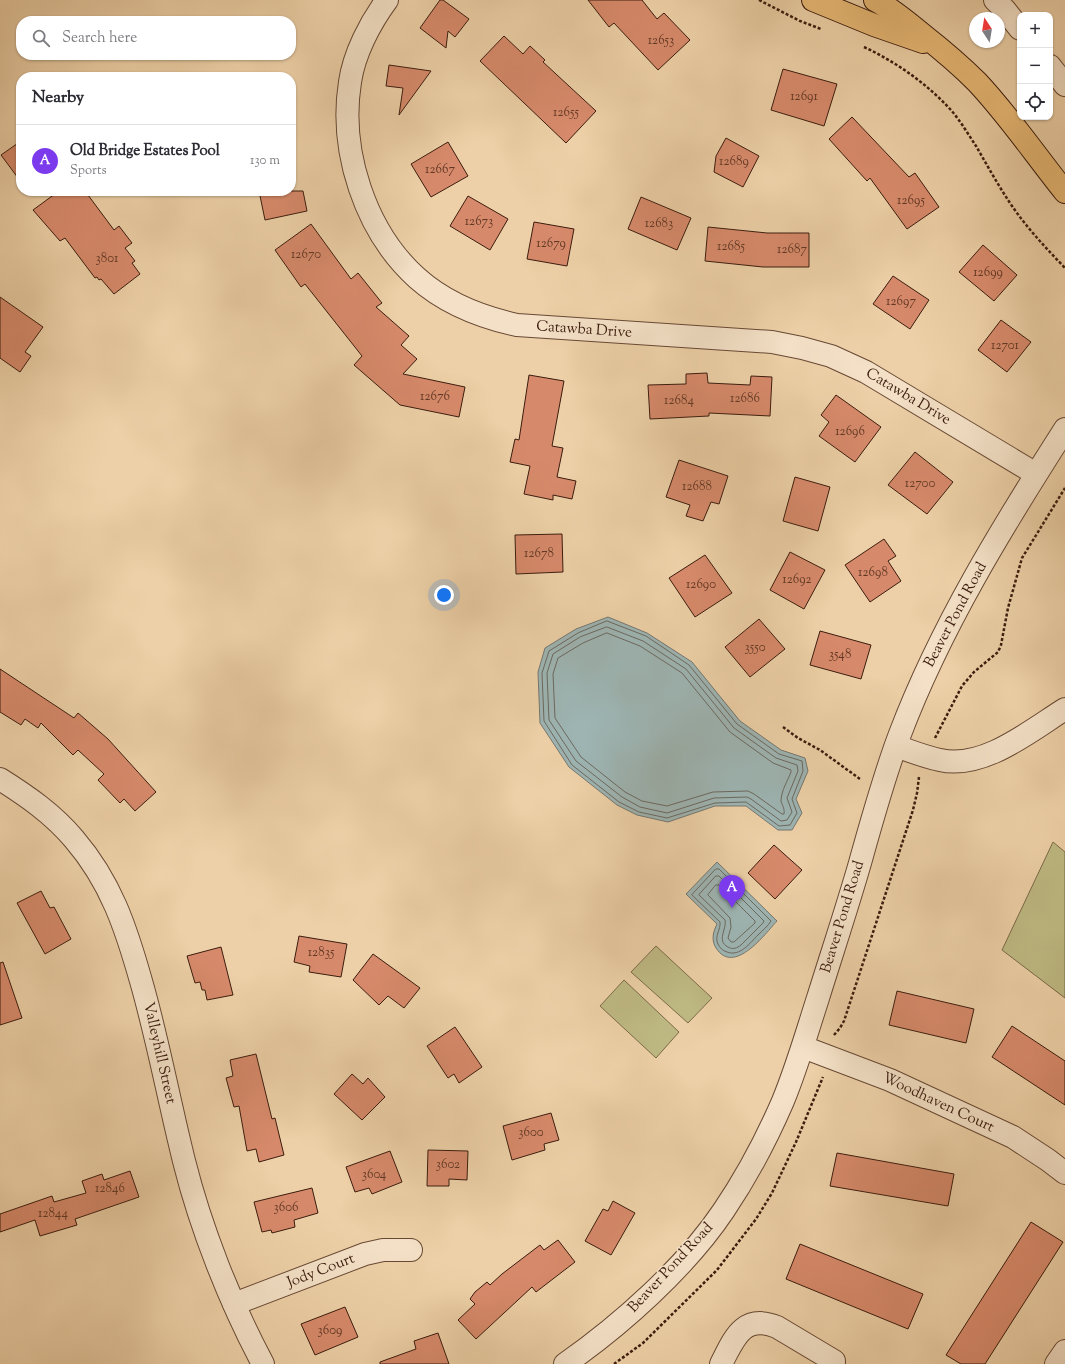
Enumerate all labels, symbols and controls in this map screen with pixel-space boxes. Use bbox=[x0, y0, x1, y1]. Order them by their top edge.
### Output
north arrow bbox=[969, 12, 1005, 48]
map controls bbox=[1017, 12, 1053, 120]
button: + bbox=[1017, 12, 1053, 48]
search box bbox=[16, 16, 296, 60]
icon: search bbox=[30, 27, 52, 49]
text: Search here bbox=[62, 28, 137, 49]
house number: 12653 bbox=[648, 32, 674, 50]
button: − bbox=[1017, 48, 1053, 84]
button: locate bbox=[1017, 84, 1053, 120]
text: Nearby bbox=[32, 86, 84, 110]
house number: 12691 bbox=[790, 88, 818, 106]
house number: 12655 bbox=[553, 104, 580, 122]
text: Old Bridge Estates Pool bbox=[70, 141, 220, 162]
text: A bbox=[40, 152, 50, 170]
text: 130 m bbox=[250, 152, 280, 170]
house number: 12689 bbox=[719, 153, 749, 171]
house number: 12667 bbox=[425, 161, 455, 179]
text: Sports bbox=[70, 162, 107, 180]
house number: 12695 bbox=[897, 192, 925, 210]
house number: 12673 bbox=[465, 213, 493, 231]
house number: 12683 bbox=[645, 215, 673, 233]
house number: 12679 bbox=[536, 235, 566, 253]
house number: 12685 bbox=[717, 238, 746, 256]
house number: 12687 bbox=[777, 241, 807, 259]
house number: 12670 bbox=[291, 246, 321, 264]
house number: 3801 bbox=[96, 250, 119, 268]
house number: 12699 bbox=[973, 264, 1003, 282]
house number: 12697 bbox=[886, 293, 916, 311]
street label: Catawba Drive bbox=[535, 316, 633, 344]
house number: 12701 bbox=[991, 337, 1020, 355]
street label: Catawba Drive bbox=[861, 363, 955, 431]
house number: 12676 bbox=[420, 388, 450, 406]
house number: 12686 bbox=[730, 390, 760, 408]
house number: 12684 bbox=[664, 392, 694, 410]
house number: 12696 bbox=[835, 423, 865, 441]
house number: 12700 bbox=[905, 475, 935, 493]
house number: 12688 bbox=[682, 478, 712, 496]
house number: 12678 bbox=[524, 545, 554, 563]
street label: Beaver Pond Road bbox=[919, 558, 993, 671]
house number: 12698 bbox=[858, 564, 888, 582]
house number: 12692 bbox=[782, 571, 812, 589]
house number: 12690 bbox=[686, 576, 716, 594]
your location bbox=[434, 585, 454, 605]
house number: 3550 bbox=[744, 639, 766, 657]
house number: 3548 bbox=[829, 646, 851, 664]
street label: Beaver Pond Road bbox=[816, 858, 870, 976]
pin: A bbox=[719, 875, 745, 908]
house number: 12835 bbox=[308, 944, 335, 962]
street label: Valleyhill Street bbox=[137, 1000, 181, 1106]
street label: Woodhaven Court bbox=[879, 1068, 997, 1138]
house number: 3600 bbox=[518, 1124, 544, 1142]
house number: 3602 bbox=[436, 1156, 460, 1174]
house number: 3604 bbox=[362, 1166, 387, 1184]
house number: 12846 bbox=[95, 1180, 125, 1198]
house number: 3606 bbox=[274, 1199, 298, 1217]
house number: 12844 bbox=[38, 1205, 68, 1223]
street label: Beaver Pond Road bbox=[624, 1218, 719, 1318]
street label: Jody Court bbox=[283, 1249, 358, 1294]
house number: 3609 bbox=[318, 1322, 342, 1340]

